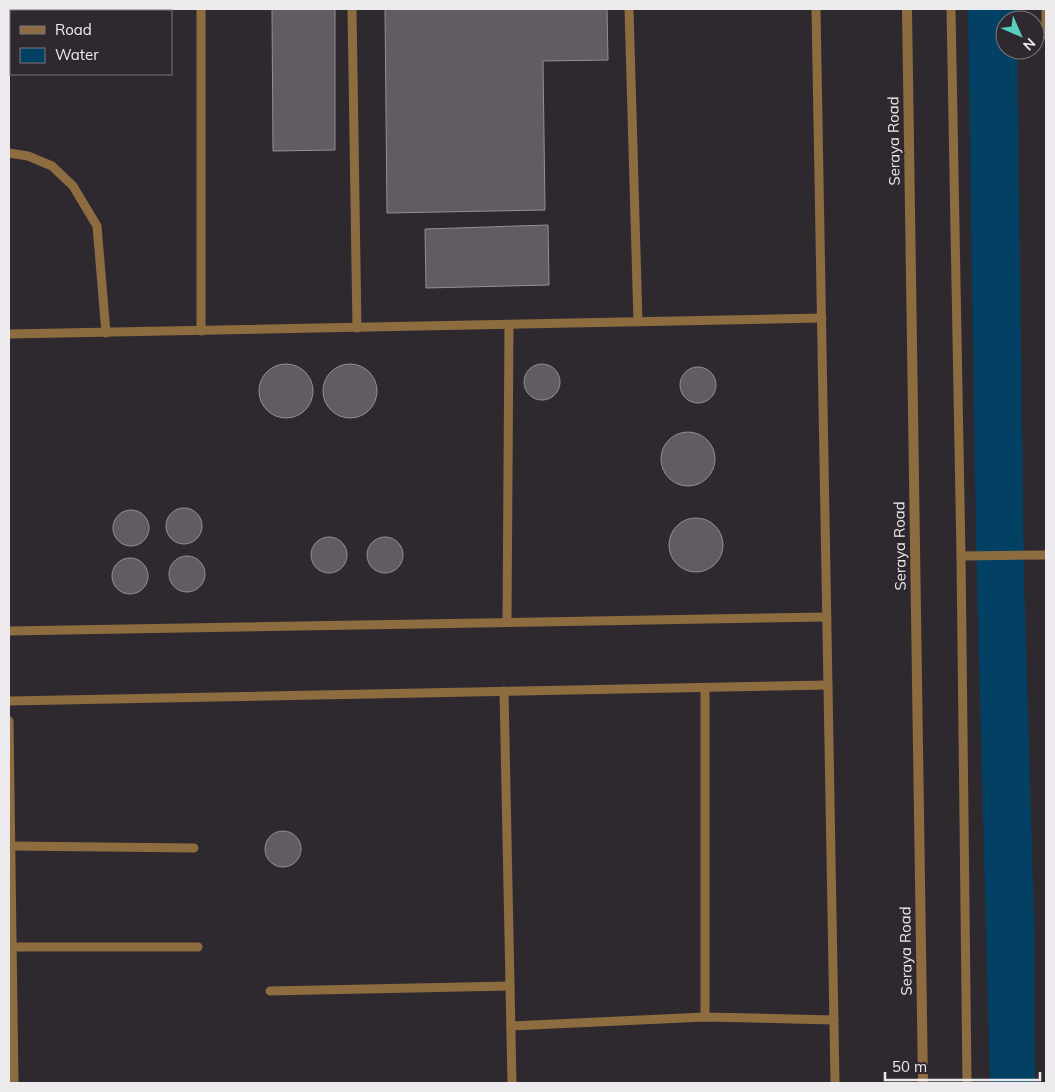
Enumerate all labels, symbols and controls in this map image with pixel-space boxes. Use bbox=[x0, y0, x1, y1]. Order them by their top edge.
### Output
legend bbox=[10, 10, 172, 75]
north arrow bbox=[995, 10, 1045, 60]
text: Road bbox=[55, 20, 92, 39]
text: N bbox=[1019, 34, 1039, 54]
text: Water bbox=[55, 45, 99, 64]
street label: Seraya Road bbox=[883, 96, 904, 186]
street label: Seraya Road bbox=[889, 501, 910, 591]
street label: Seraya Road bbox=[895, 906, 916, 996]
scale bar bbox=[885, 1050, 1040, 1082]
text: 50 m bbox=[892, 1057, 927, 1076]

